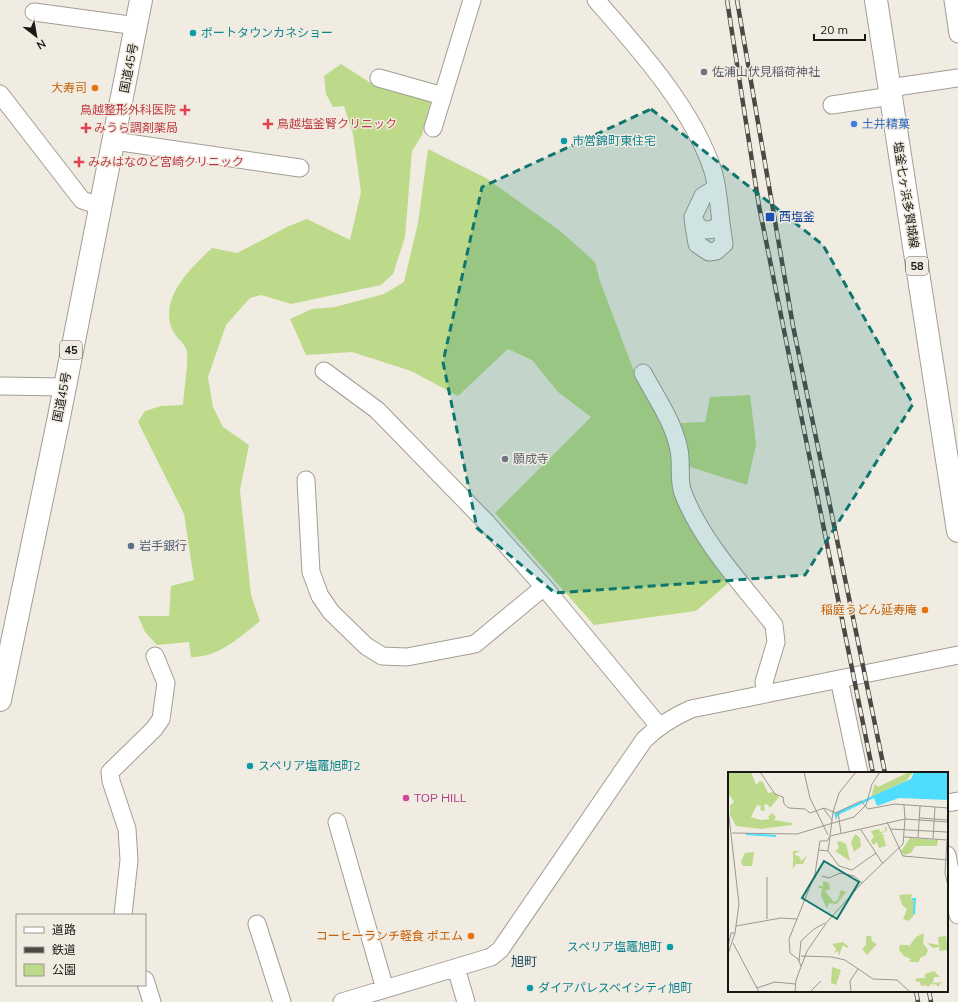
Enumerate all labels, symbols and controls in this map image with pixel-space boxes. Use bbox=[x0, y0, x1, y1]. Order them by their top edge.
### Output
north arrow bbox=[16, 16, 56, 56]
scale bar bbox=[814, 16, 865, 42]
text: 20 m bbox=[820, 22, 848, 37]
place label: ポートタウンカネショー bbox=[201, 25, 333, 40]
marker: ポートタウンカネショー bbox=[188, 28, 198, 38]
text: N bbox=[34, 36, 48, 53]
street label: 国道45号 bbox=[116, 42, 141, 94]
place label: 佐浦山伏見稲荷神社 bbox=[712, 64, 820, 79]
marker: 佐浦山伏見稲荷神社 bbox=[699, 67, 709, 77]
place label: 大寿司 bbox=[51, 80, 87, 95]
marker: 大寿司 bbox=[90, 83, 100, 93]
place label: 鳥越整形外科医院 bbox=[80, 102, 176, 117]
marker: 鳥越整形外科医院 bbox=[179, 104, 191, 116]
place label: 鳥越塩釜腎クリニック bbox=[277, 116, 397, 131]
place label: 土井精菓 bbox=[862, 116, 910, 131]
marker: 鳥越塩釜腎クリニック bbox=[262, 118, 274, 130]
marker: 土井精菓 bbox=[849, 119, 859, 129]
place label: みうら調剤薬局 bbox=[94, 120, 178, 135]
marker: みうら調剤薬局 bbox=[81, 123, 91, 133]
place label: 市営錦町東住宅 bbox=[572, 133, 656, 148]
marker: 市営錦町東住宅 bbox=[559, 136, 569, 146]
street label: 塩釜七ヶ浜多賀城線 bbox=[891, 140, 922, 249]
place label: みみはなのど宮崎クリニック bbox=[88, 154, 244, 169]
marker: みみはなのど宮崎クリニック bbox=[73, 156, 85, 168]
place label: 西塩釜 bbox=[779, 209, 815, 224]
marker: 西塩釜 bbox=[764, 211, 776, 223]
road number: 58 bbox=[906, 257, 928, 275]
road number: 45 bbox=[60, 341, 82, 359]
street label: 国道45号 bbox=[49, 371, 74, 423]
place label: 願成寺 bbox=[513, 451, 549, 466]
marker: 願成寺 bbox=[500, 454, 510, 464]
place label: 岩手銀行 bbox=[139, 538, 187, 553]
marker: 岩手銀行 bbox=[126, 541, 136, 551]
place label: 稲庭うどん延寿庵 bbox=[821, 602, 917, 617]
marker: 稲庭うどん延寿庵 bbox=[920, 605, 930, 615]
place label: スペリア塩竈旭町2 bbox=[258, 758, 360, 773]
marker: スペリア塩竈旭町2 bbox=[245, 761, 255, 771]
inset map bbox=[728, 772, 948, 992]
place label: TOP HILL bbox=[414, 790, 467, 805]
marker: TOP HILL bbox=[401, 793, 411, 803]
legend bbox=[16, 914, 146, 986]
text: 道路 bbox=[52, 922, 76, 937]
place label: コーヒーランチ軽食 ポエム bbox=[316, 928, 463, 943]
marker: コーヒーランチ軽食 ポエム bbox=[466, 931, 476, 941]
place label: スペリア塩竈旭町 bbox=[567, 939, 662, 954]
text: 鉄道 bbox=[52, 942, 76, 957]
marker: スペリア塩竈旭町 bbox=[665, 942, 675, 952]
district label: 旭町 bbox=[511, 953, 537, 969]
text: 公園 bbox=[52, 962, 76, 977]
place label: ダイアパレスベイシティ旭町 bbox=[538, 980, 692, 995]
marker: ダイアパレスベイシティ旭町 bbox=[525, 983, 535, 993]

